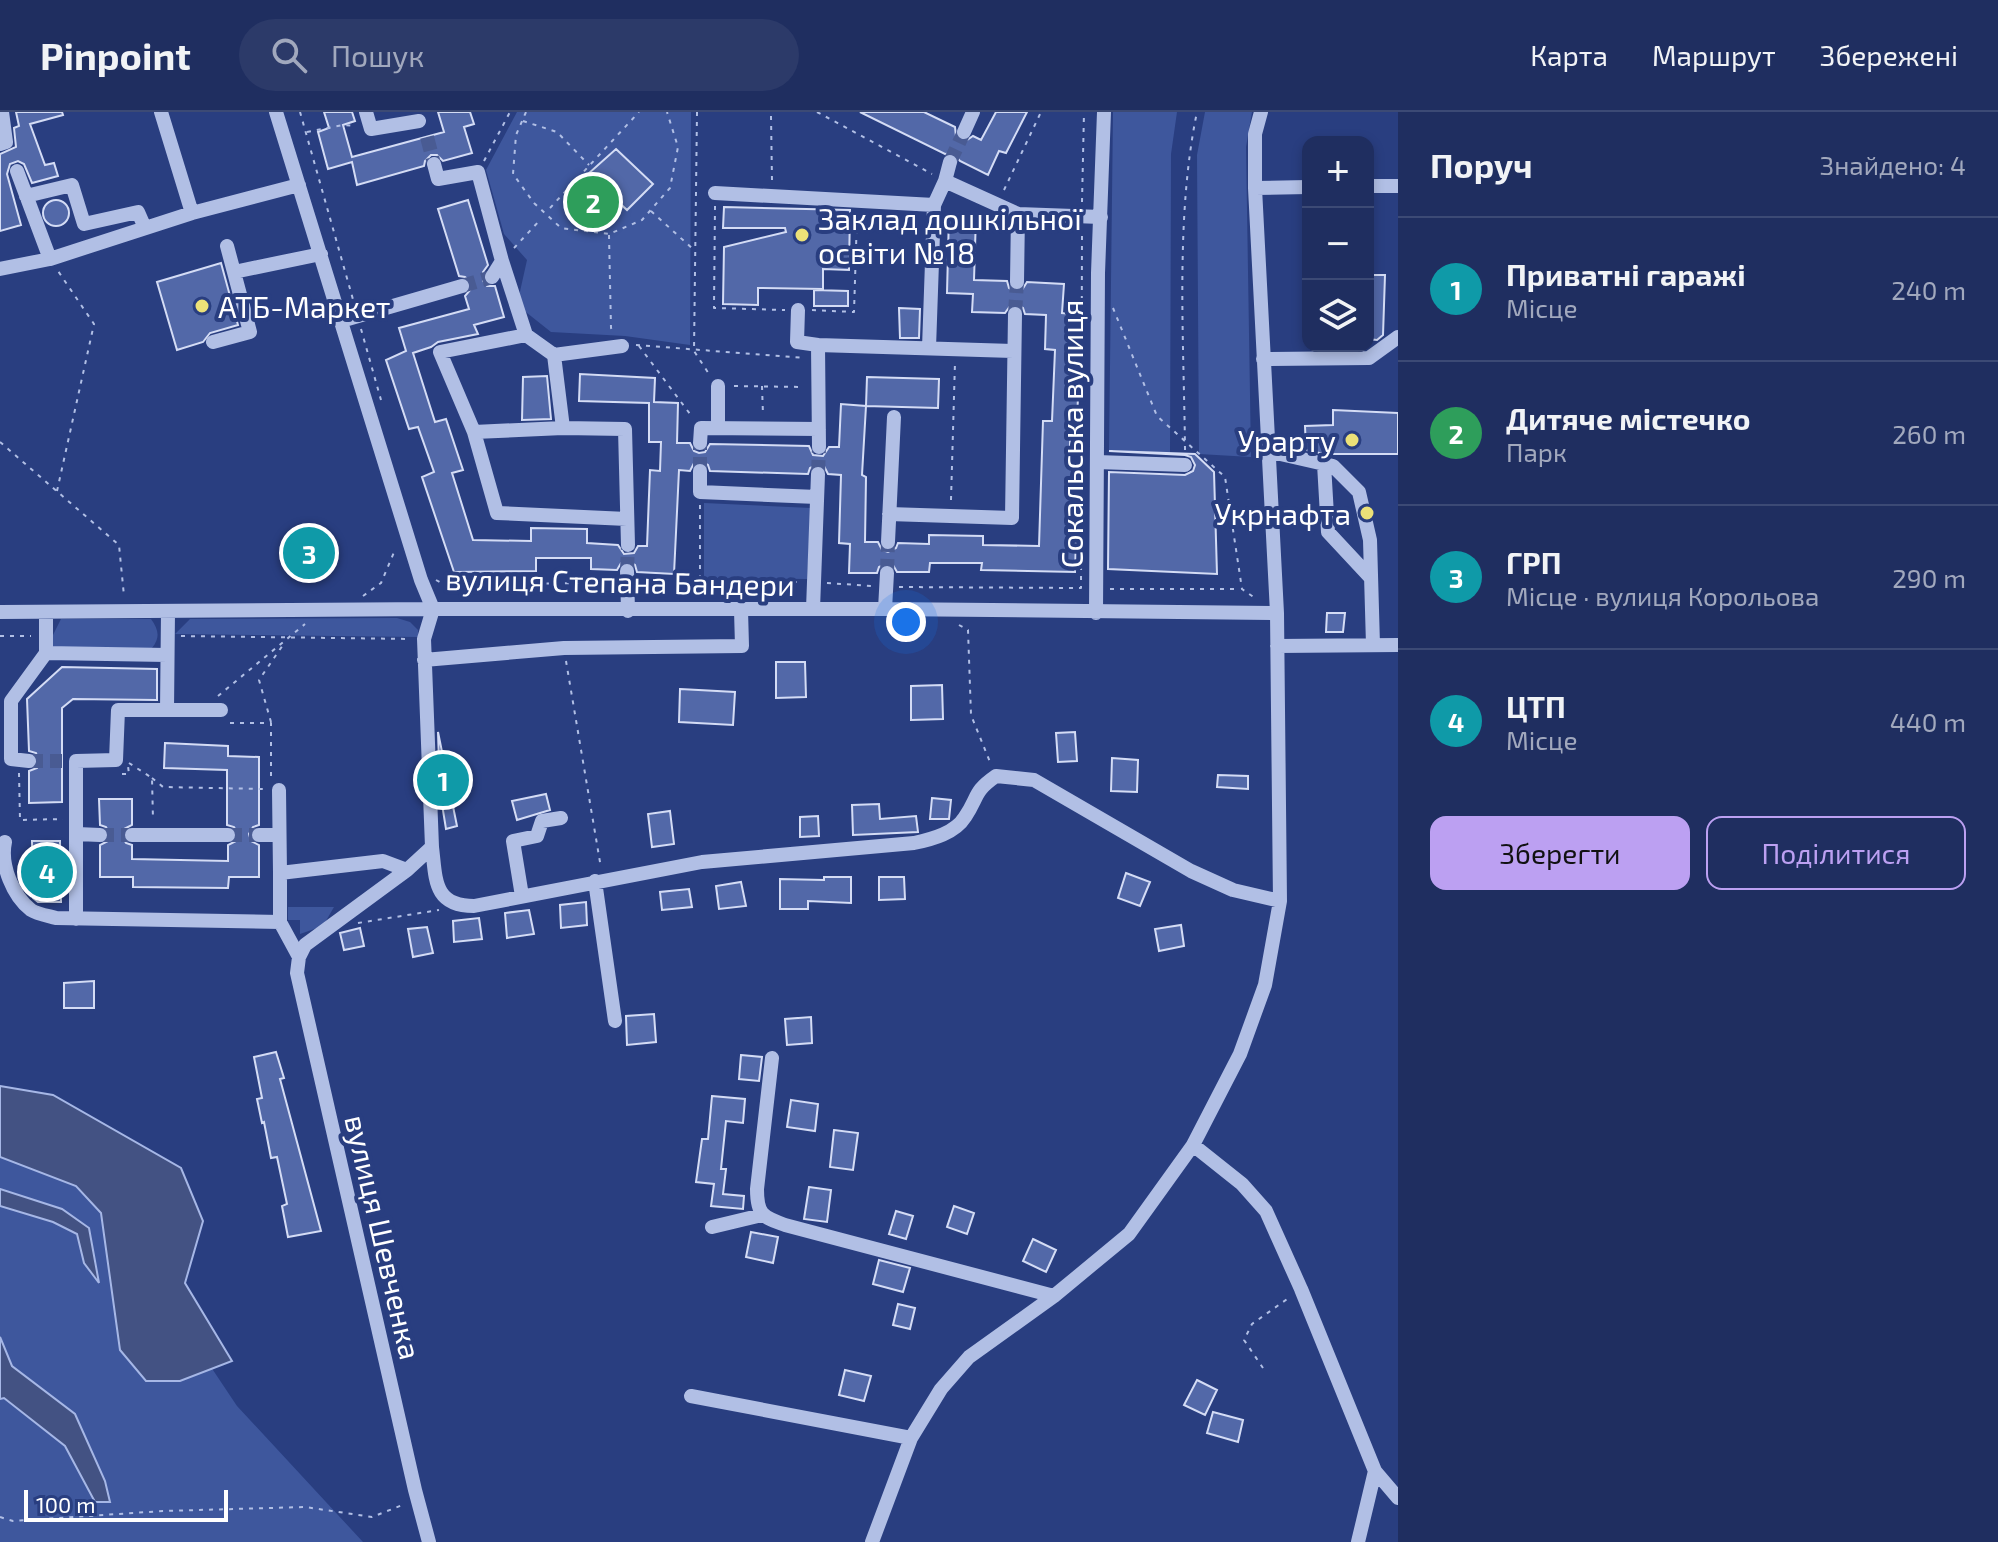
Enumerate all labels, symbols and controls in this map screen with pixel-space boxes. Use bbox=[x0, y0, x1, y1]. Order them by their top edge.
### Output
search box bbox=[239, 19, 799, 91]
text: Pinpoint bbox=[40, 32, 191, 78]
icon: search bbox=[267, 33, 311, 77]
text: Пошук bbox=[331, 37, 424, 73]
text: Карта bbox=[1530, 38, 1608, 72]
text: Маршрут bbox=[1652, 38, 1776, 72]
text: Збережені bbox=[1820, 38, 1958, 72]
map controls bbox=[1302, 136, 1374, 352]
button: + bbox=[1302, 136, 1374, 208]
text: Поруч bbox=[1430, 144, 1533, 185]
text: Знайдено: 4 bbox=[1820, 149, 1966, 180]
pin: 2 bbox=[567, 172, 619, 232]
place label: Заклад дошкільної освіти №18 bbox=[818, 200, 1082, 270]
button: − bbox=[1302, 208, 1374, 280]
marker: Заклад дошкільної освіти №18 bbox=[793, 226, 811, 244]
text: Приватні гаражі bbox=[1506, 256, 1746, 292]
text: 1 bbox=[1450, 274, 1462, 305]
text: 240 m bbox=[1891, 274, 1966, 305]
button: layers bbox=[1302, 280, 1374, 352]
place label: АТБ-Маркет bbox=[218, 288, 390, 324]
text: Місце bbox=[1506, 292, 1578, 323]
marker: АТБ-Маркет bbox=[193, 297, 211, 315]
street label: Сокальська вулиця bbox=[1053, 300, 1090, 568]
text: Дитяче містечко bbox=[1506, 400, 1750, 436]
text: 2 bbox=[1448, 418, 1464, 449]
text: 260 m bbox=[1892, 418, 1966, 449]
place label: Урарту bbox=[1238, 422, 1336, 459]
marker: Урарту bbox=[1343, 431, 1361, 449]
text: Парк bbox=[1506, 436, 1567, 467]
place label: Укрнафта bbox=[1215, 495, 1351, 531]
marker: Укрнафта bbox=[1358, 504, 1376, 522]
pin: 3 bbox=[283, 523, 335, 583]
text: ГРП bbox=[1506, 544, 1562, 580]
street label: вулиця Степана Бандери bbox=[445, 560, 795, 603]
text: 3 bbox=[1449, 562, 1463, 593]
text: 290 m bbox=[1892, 562, 1966, 593]
text: Місце · вулиця Корольова bbox=[1506, 580, 1819, 611]
your location bbox=[886, 602, 926, 642]
text: ЦТП bbox=[1506, 688, 1566, 724]
text: 4 bbox=[1448, 706, 1464, 737]
text: 440 m bbox=[1890, 706, 1966, 737]
text: Місце bbox=[1506, 724, 1578, 755]
pin: 1 bbox=[417, 750, 469, 810]
button: Зберегти bbox=[1430, 816, 1690, 890]
button: Поділитися bbox=[1706, 816, 1966, 890]
pin: 4 bbox=[21, 842, 73, 902]
street label: вулиця Шевченка bbox=[337, 1111, 430, 1363]
scale bar bbox=[24, 1486, 228, 1522]
text: 100 m bbox=[36, 1491, 95, 1517]

